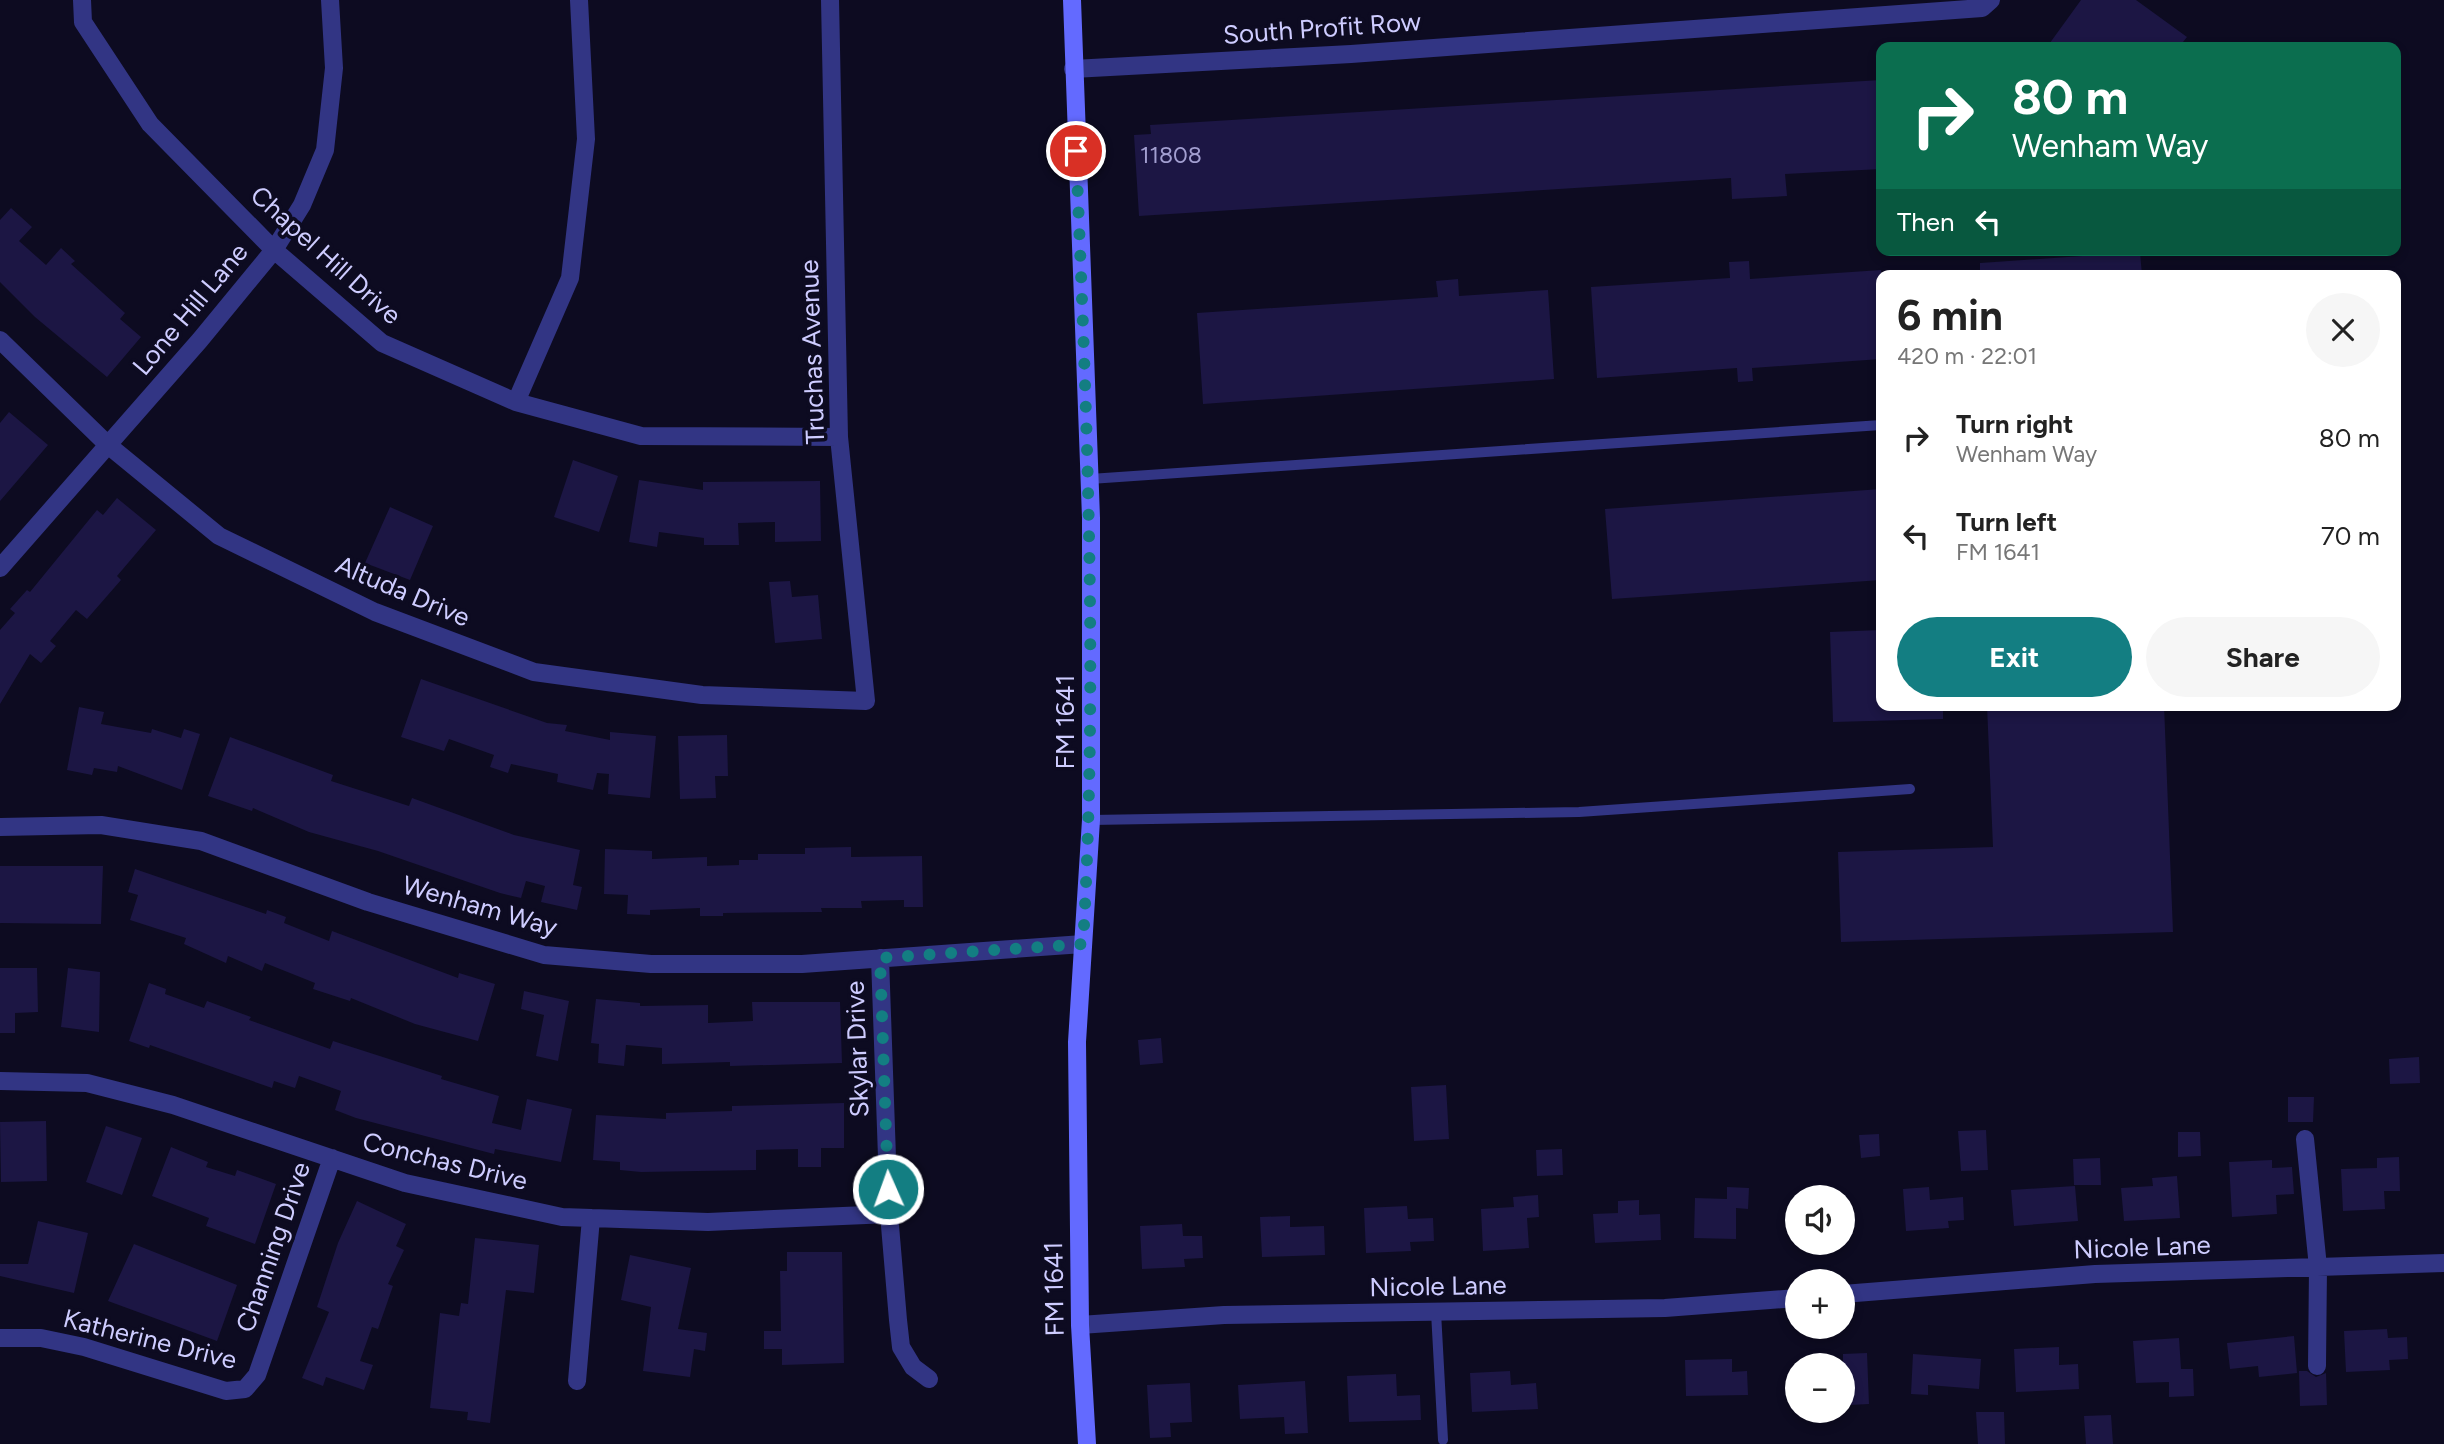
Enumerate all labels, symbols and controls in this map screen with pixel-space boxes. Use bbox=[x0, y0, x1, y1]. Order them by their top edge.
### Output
street label: South Profit Row bbox=[1222, 5, 1423, 51]
text: 80 m bbox=[2012, 67, 2128, 126]
icon: right bbox=[1897, 70, 1988, 161]
pin bbox=[1046, 121, 1106, 181]
text: Wenham Way bbox=[2012, 127, 2208, 165]
icon: arrive bbox=[1057, 132, 1095, 170]
house number: 11808 bbox=[1140, 141, 1202, 169]
street label: Chapel Hill Drive bbox=[244, 179, 408, 331]
icon: left bbox=[1969, 203, 2007, 241]
text: Then bbox=[1897, 206, 1955, 238]
street label: Lone Hill Lane bbox=[125, 236, 255, 382]
street label: Truchas Avenue bbox=[793, 259, 831, 445]
text: 6 min bbox=[1897, 290, 2003, 341]
button: close bbox=[2306, 293, 2380, 367]
text: 420 m · 22:01 bbox=[1897, 342, 2037, 370]
text: Turn right bbox=[1956, 408, 2073, 440]
icon: right bbox=[1897, 419, 1935, 457]
text: 80 m bbox=[2319, 422, 2380, 454]
text: Wenham Way bbox=[1956, 440, 2097, 468]
text: Turn left bbox=[1956, 506, 2057, 538]
icon: left bbox=[1897, 517, 1935, 555]
text: 70 m bbox=[2321, 520, 2380, 552]
text: FM 1641 bbox=[1956, 538, 2040, 566]
street label: Altuda Drive bbox=[331, 548, 475, 634]
button: Exit bbox=[1897, 617, 2132, 697]
button: Share bbox=[2146, 617, 2380, 697]
street label: FM 1641 bbox=[1049, 675, 1081, 769]
street label: Wenham Way bbox=[399, 869, 561, 943]
street label: Skylar Drive bbox=[839, 980, 875, 1118]
street label: Conchas Drive bbox=[359, 1125, 531, 1197]
position arrow bbox=[851, 1152, 925, 1226]
street label: Channing Drive bbox=[229, 1158, 317, 1336]
map controls bbox=[1785, 1185, 1855, 1423]
button: sound bbox=[1785, 1185, 1855, 1255]
street label: Nicole Lane bbox=[2073, 1229, 2211, 1265]
street label: FM 1641 bbox=[1037, 1241, 1071, 1337]
street label: Nicole Lane bbox=[1369, 1269, 1507, 1303]
button: + bbox=[1785, 1269, 1855, 1339]
street label: Katherine Drive bbox=[60, 1302, 240, 1376]
button: − bbox=[1785, 1353, 1855, 1423]

